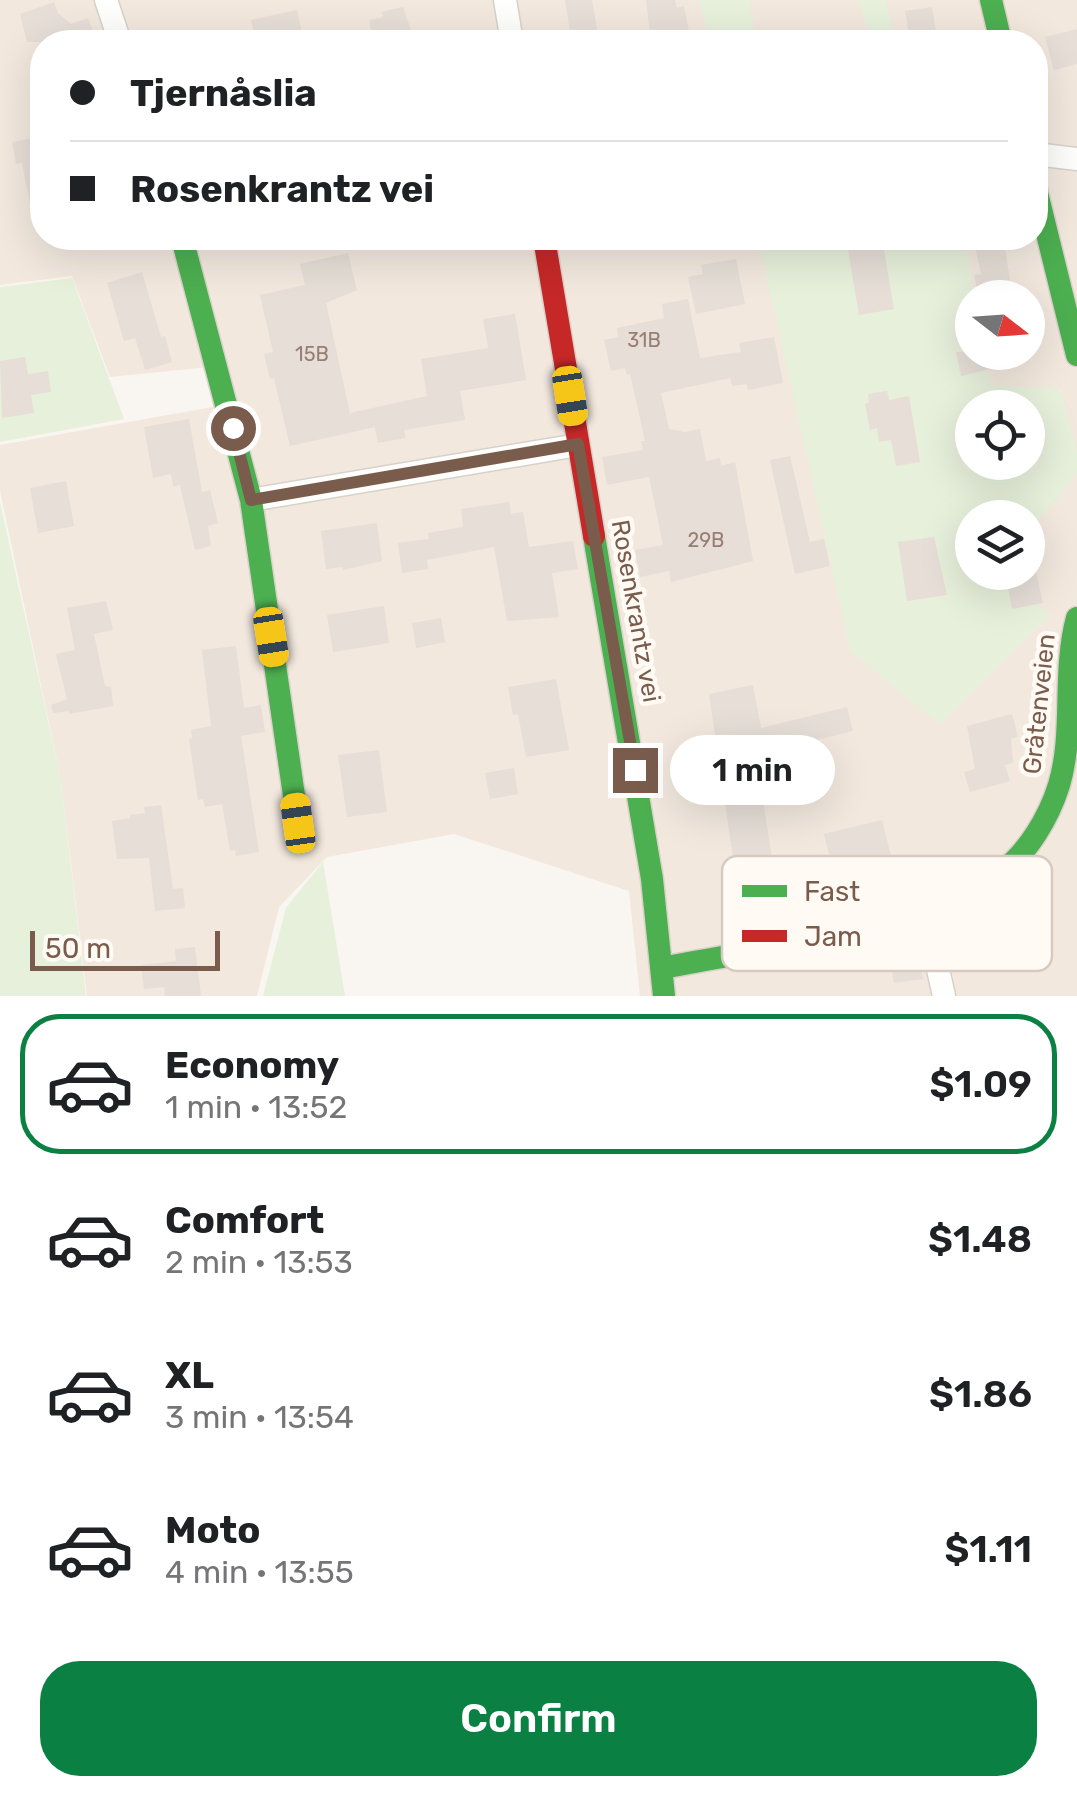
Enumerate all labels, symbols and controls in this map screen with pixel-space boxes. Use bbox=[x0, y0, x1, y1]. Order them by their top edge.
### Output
text: Tjernåslia bbox=[130, 70, 317, 116]
text: Rosenkrantz vei bbox=[130, 166, 434, 212]
north arrow bbox=[955, 280, 1045, 370]
map controls bbox=[955, 280, 1045, 590]
house number: 31B bbox=[627, 328, 661, 352]
house number: 15B bbox=[295, 342, 329, 366]
car bbox=[550, 364, 590, 428]
button: locate bbox=[955, 390, 1045, 480]
route start bbox=[211, 406, 256, 451]
button: layers bbox=[955, 500, 1045, 590]
street label: Rosenkrantz vei bbox=[606, 517, 666, 705]
house number: 29B bbox=[688, 528, 724, 552]
car bbox=[251, 605, 291, 669]
street label: Gråtenveien bbox=[1017, 632, 1061, 776]
callout: 1 min bbox=[670, 735, 835, 805]
route end bbox=[613, 748, 658, 793]
text: 1 min bbox=[712, 751, 793, 789]
car bbox=[279, 791, 317, 855]
legend bbox=[722, 856, 1052, 971]
text: Fast bbox=[804, 875, 860, 908]
text: Jam bbox=[804, 920, 862, 953]
scale bar bbox=[30, 926, 220, 970]
text: 50 m bbox=[45, 932, 111, 965]
icon: car bbox=[45, 1039, 135, 1129]
text: Economy bbox=[165, 1042, 339, 1088]
text: $1.09 bbox=[929, 1061, 1032, 1107]
text: 1 min · 13:52 bbox=[165, 1088, 347, 1126]
icon: car bbox=[45, 1194, 135, 1284]
text: Comfort bbox=[165, 1197, 324, 1243]
text: $1.48 bbox=[928, 1216, 1032, 1262]
text: 2 min · 13:53 bbox=[165, 1243, 353, 1281]
icon: car bbox=[45, 1349, 135, 1439]
text: XL bbox=[165, 1352, 214, 1398]
text: $1.86 bbox=[929, 1371, 1032, 1417]
text: 3 min · 13:54 bbox=[165, 1398, 354, 1436]
icon: car bbox=[45, 1504, 135, 1594]
text: Moto bbox=[165, 1507, 261, 1553]
text: $1.11 bbox=[945, 1526, 1032, 1572]
text: 4 min · 13:55 bbox=[165, 1553, 354, 1591]
button: Confirm bbox=[40, 1661, 1037, 1776]

